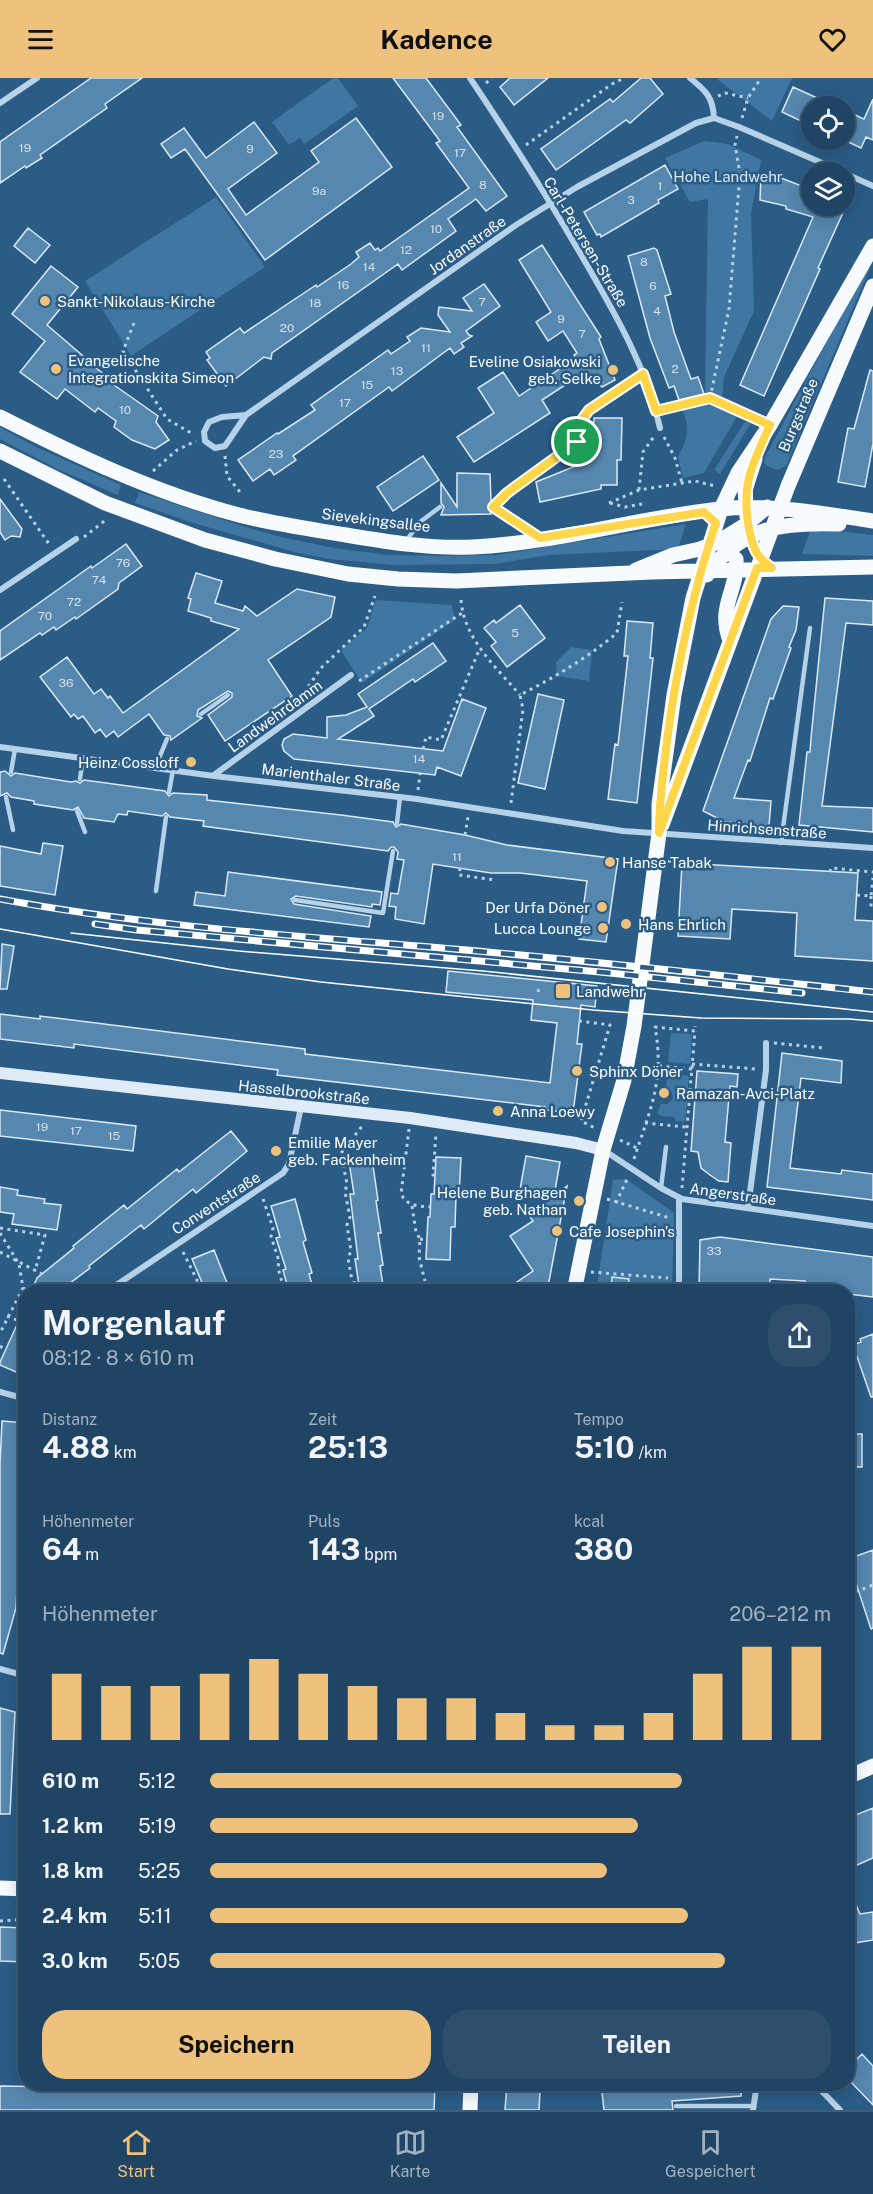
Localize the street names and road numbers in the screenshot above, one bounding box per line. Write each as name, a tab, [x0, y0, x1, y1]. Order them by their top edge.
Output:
street label: Carl-Petersen-Straße	[540, 174, 632, 310]
street label: Jordanstraße	[425, 212, 509, 278]
street label: Burgstraße	[775, 376, 821, 454]
street label: Sievekingsallee	[321, 505, 431, 535]
street label: Landwehrdamm	[225, 676, 325, 756]
street label: Marienthaler Straße	[261, 760, 401, 794]
street label: Hinrichsenstraße	[707, 816, 827, 842]
street label: Hasselbrookstraße	[237, 1077, 371, 1107]
street label: Conventstraße	[169, 1168, 263, 1238]
street label: Angerstraße	[689, 1180, 777, 1208]

